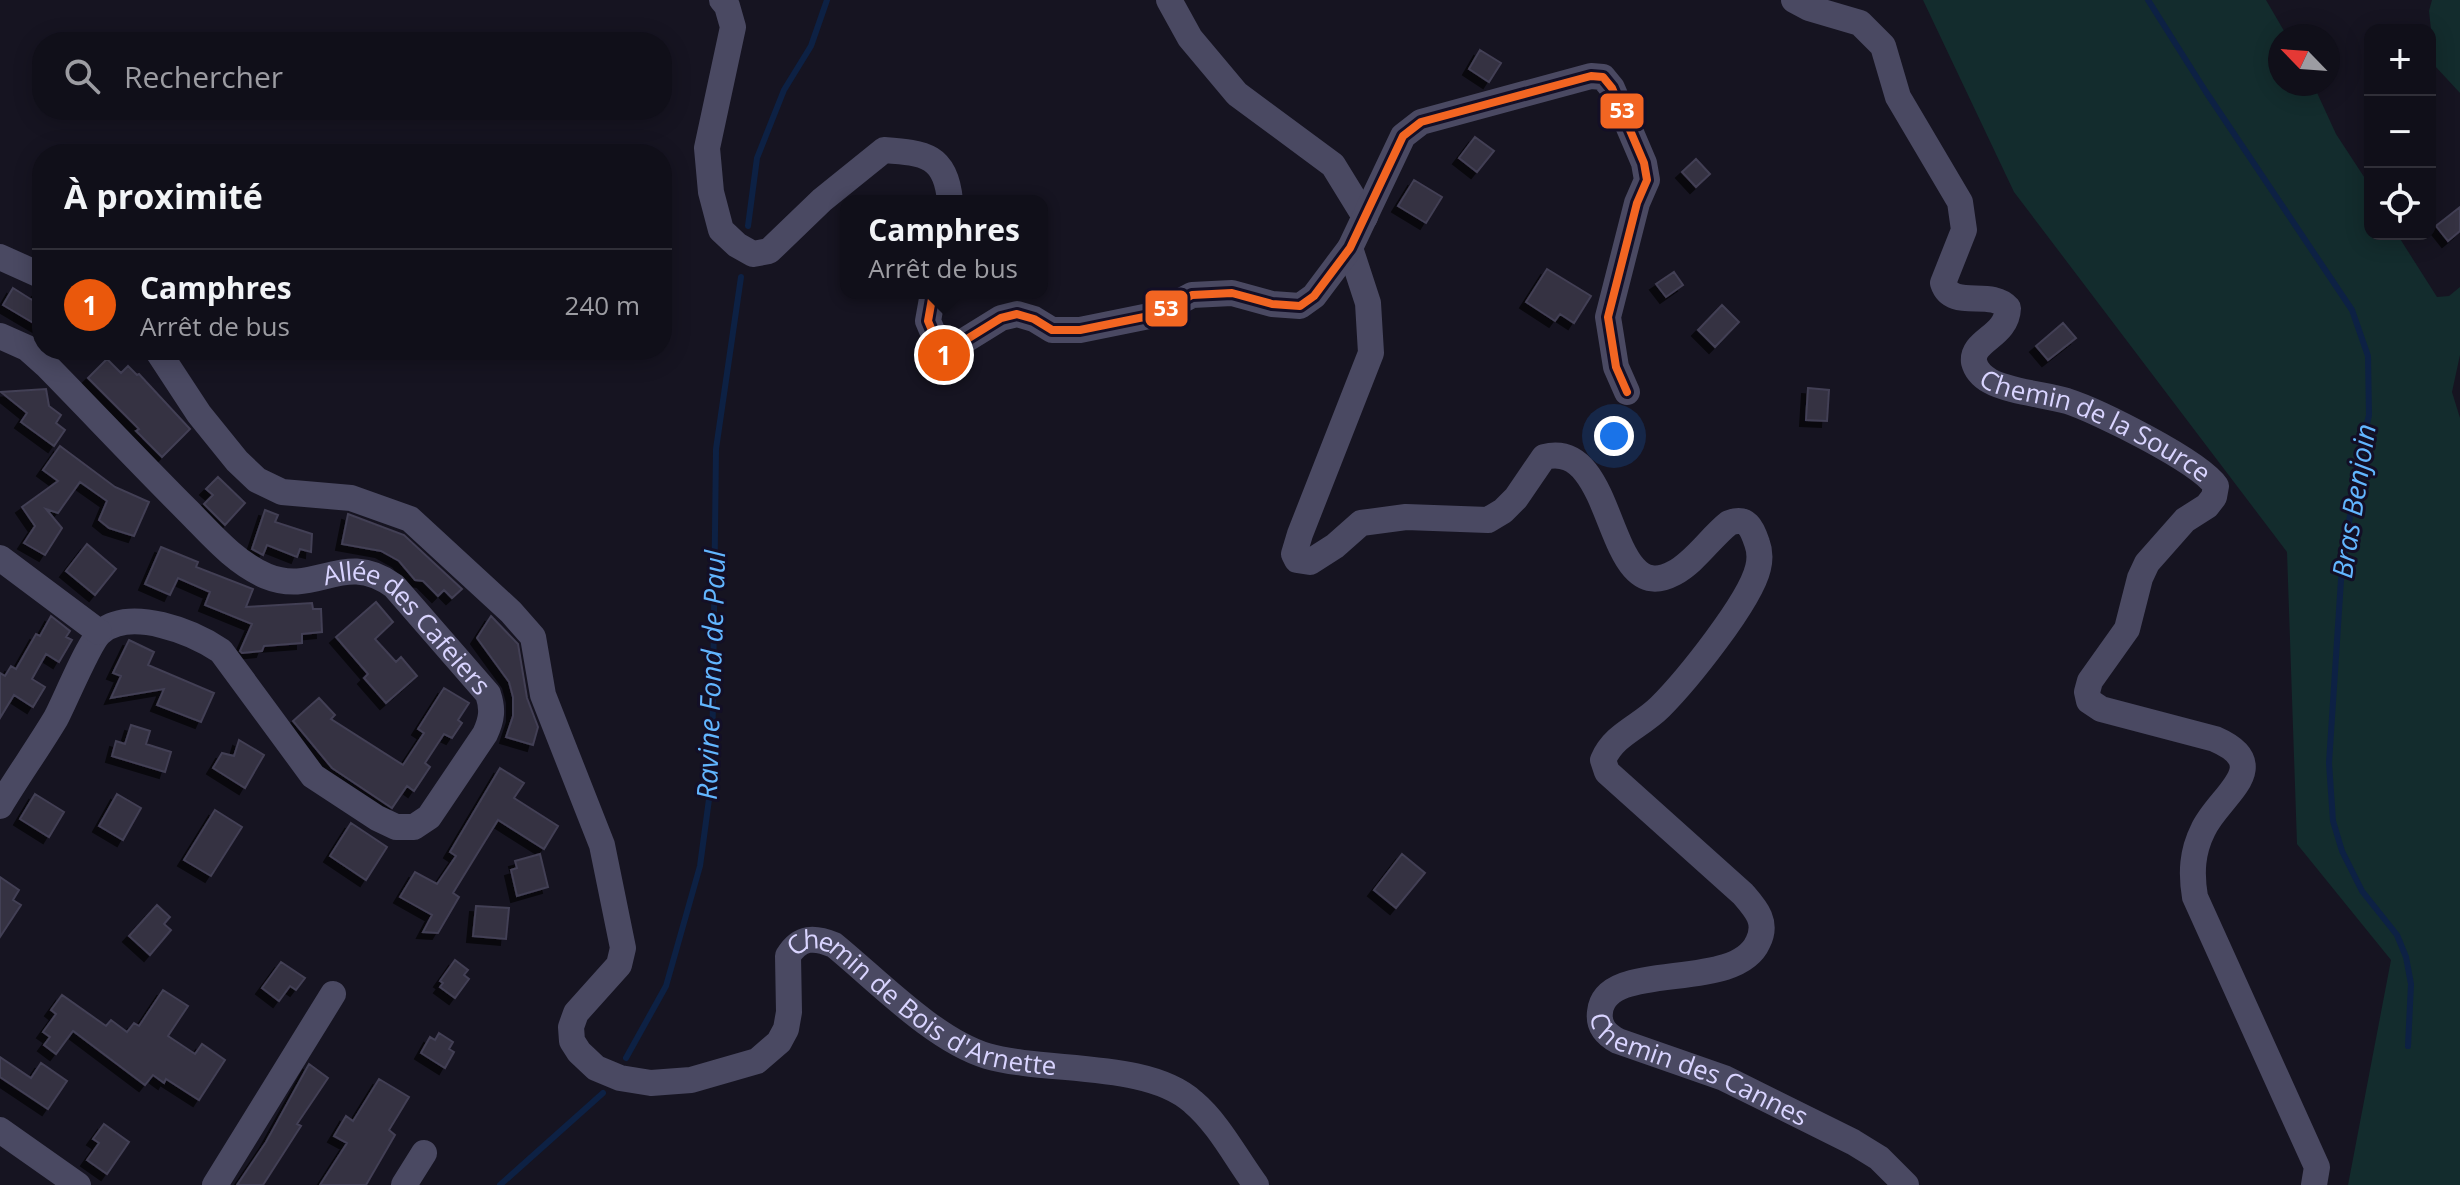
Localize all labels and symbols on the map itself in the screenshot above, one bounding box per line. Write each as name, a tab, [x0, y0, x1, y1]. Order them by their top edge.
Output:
north arrow	[2268, 24, 2340, 96]
line badge: 53	[1599, 92, 1645, 130]
text: 53	[1609, 94, 1635, 124]
line badge: 53	[1144, 289, 1189, 328]
text: 53	[1153, 292, 1179, 322]
pin: 1	[918, 325, 970, 385]
street label: Chemin de la Source	[1973, 360, 2219, 490]
your location	[1594, 416, 1634, 456]
water label: Bras Benjoin	[2322, 421, 2384, 581]
water label: Ravine Fond de Paul	[687, 548, 733, 801]
street label: Allée des Cafeiers	[319, 552, 500, 702]
street label: Chemin de Bois d'Arnette	[778, 920, 1058, 1083]
street label: Chemin des Cannes	[1582, 1009, 1815, 1134]

